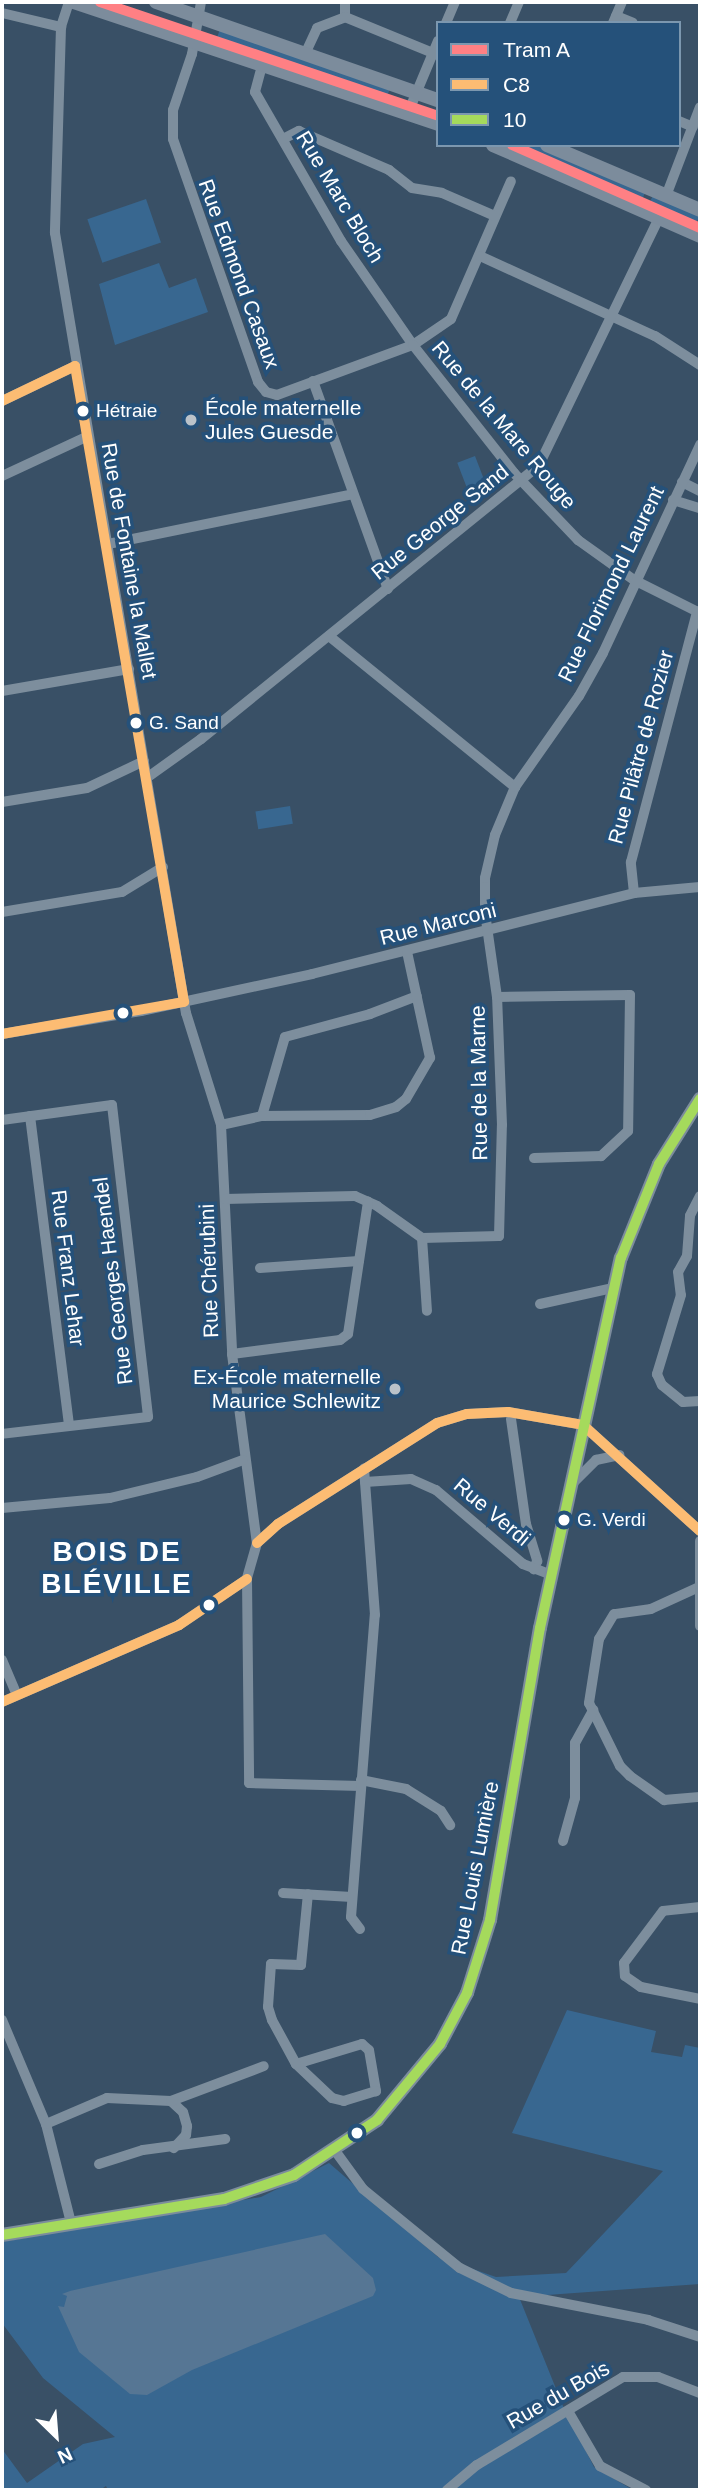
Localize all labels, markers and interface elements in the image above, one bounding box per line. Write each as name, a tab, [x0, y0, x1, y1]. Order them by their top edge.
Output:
legend	[436, 21, 681, 147]
text: Tram A	[503, 38, 570, 61]
text: C8	[503, 73, 530, 96]
text: 10	[503, 108, 526, 131]
street label: Rue Marc Bloch	[291, 126, 389, 268]
street label: Rue Edmond Casaux	[193, 176, 285, 372]
street label: Rue de la Mare Rouge	[426, 336, 582, 514]
place label: École maternelle Jules Guesde	[205, 395, 361, 445]
place label: Hétraie	[96, 400, 157, 422]
marker: Hétraie	[76, 404, 90, 418]
marker: École maternelle Jules Guesde	[183, 412, 199, 428]
street label: Rue de Fontaine la Mallet	[96, 441, 162, 681]
street label: Rue George Sand	[366, 459, 514, 585]
street label: Rue Florimond Laurent	[553, 482, 669, 686]
street label: Rue Pilâtre de Rozier	[603, 647, 679, 847]
place label: G. Sand	[149, 712, 219, 734]
marker: G. Sand	[129, 716, 143, 730]
street label: Rue Marconi	[377, 897, 499, 951]
street label: Rue de la Marne	[465, 1005, 493, 1161]
unlabelled marker	[116, 1006, 130, 1020]
street label: Rue Georges Haendel	[88, 1176, 138, 1386]
street label: Rue Franz Lehar	[46, 1188, 90, 1348]
street label: Rue Chérubini	[194, 1203, 224, 1339]
place label: Ex-École maternelle Maurice Schlewitz	[193, 1364, 381, 1414]
marker: Ex-École maternelle Maurice Schlewitz	[387, 1381, 403, 1397]
street label: Rue Verdi	[449, 1473, 535, 1551]
place label: G. Verdi	[577, 1509, 646, 1531]
marker: G. Verdi	[557, 1513, 571, 1527]
district label: BOIS DE BLÉVILLE	[42, 1535, 192, 1601]
unlabelled marker	[202, 1598, 216, 1612]
street label: Rue Louis Lumière	[446, 1779, 504, 1957]
unlabelled marker	[350, 2126, 364, 2140]
street label: Rue du Bois	[502, 2355, 614, 2435]
north arrow	[21, 2401, 91, 2471]
text: N	[54, 2443, 76, 2468]

